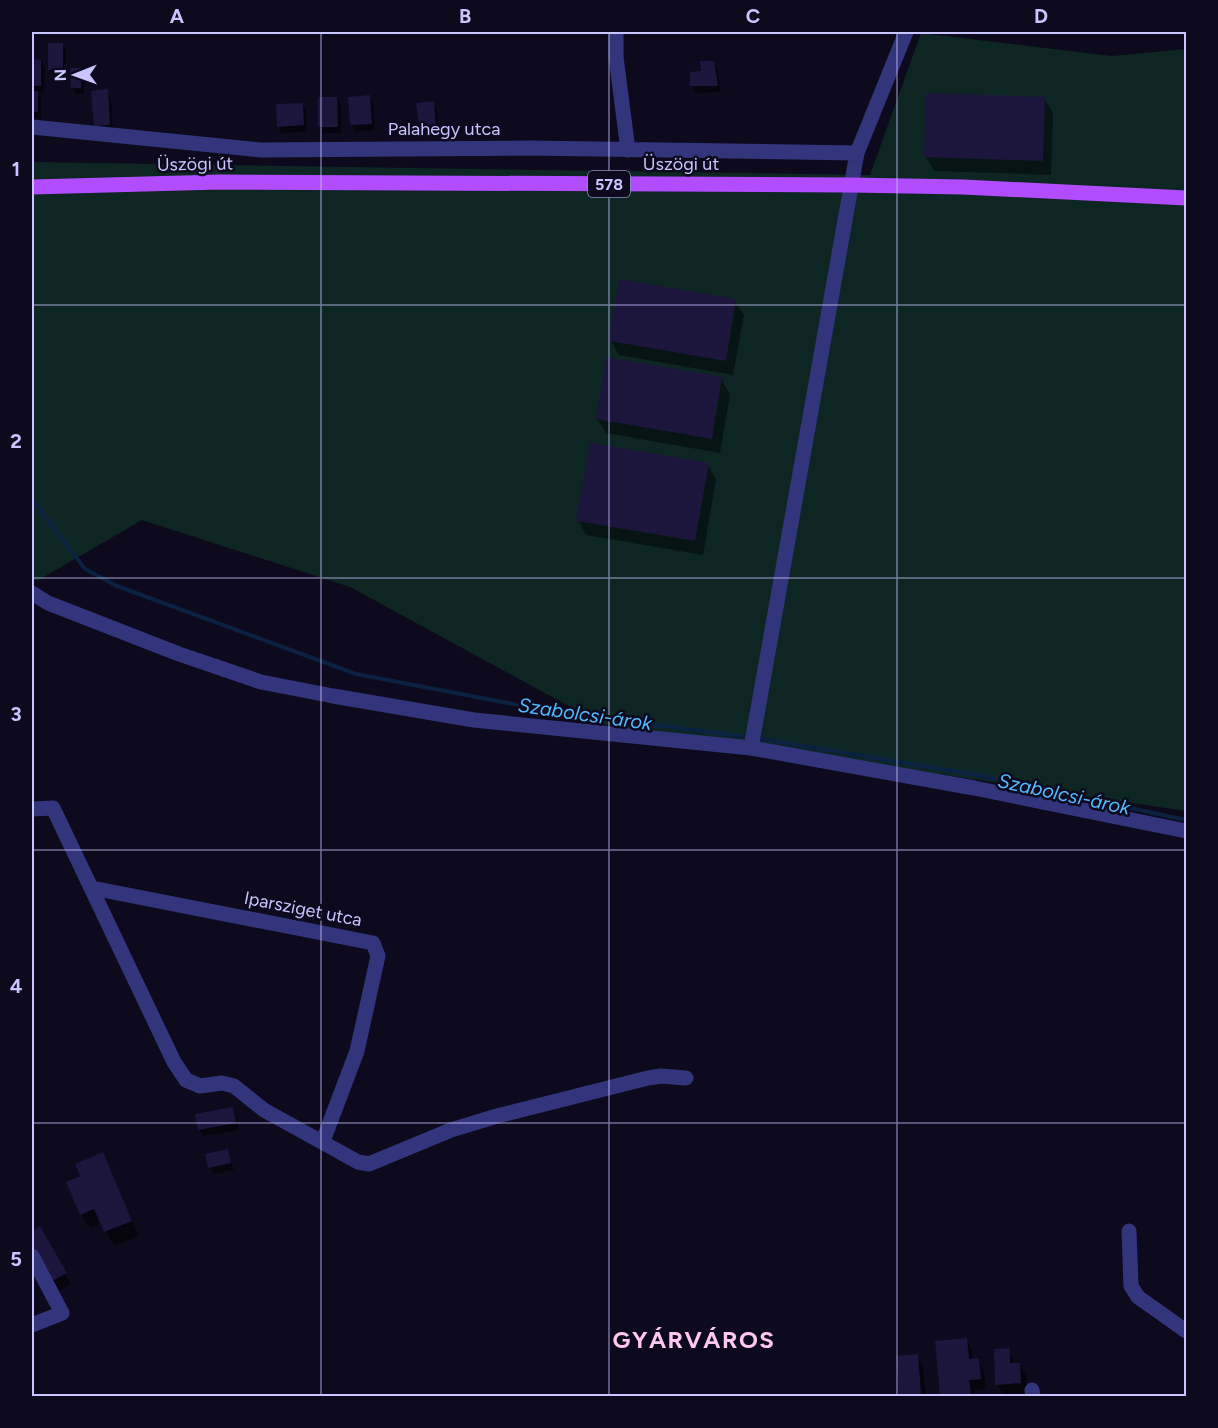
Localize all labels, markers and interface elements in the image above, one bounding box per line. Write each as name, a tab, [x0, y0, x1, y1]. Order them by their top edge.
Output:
text: A	[170, 4, 185, 28]
text: B	[459, 4, 471, 28]
text: C	[746, 4, 760, 28]
text: D	[1034, 4, 1048, 28]
north arrow	[45, 45, 105, 105]
text: N	[51, 69, 70, 82]
street label: Palahegy utca	[388, 118, 500, 140]
street label: Üszögi út	[157, 152, 234, 176]
street label: Üszögi út	[643, 153, 719, 175]
text: 1	[12, 157, 20, 181]
road number: 578	[588, 171, 630, 197]
text: 2	[10, 429, 22, 453]
water label: Szabolcsi-árok	[517, 693, 655, 735]
text: 3	[10, 702, 22, 726]
water label: Szabolcsi-árok	[996, 768, 1134, 820]
street label: Iparsziget utca	[242, 887, 364, 931]
text: 4	[10, 974, 23, 998]
text: 5	[10, 1247, 22, 1271]
district label: GYÁRVÁROS	[613, 1325, 775, 1354]

